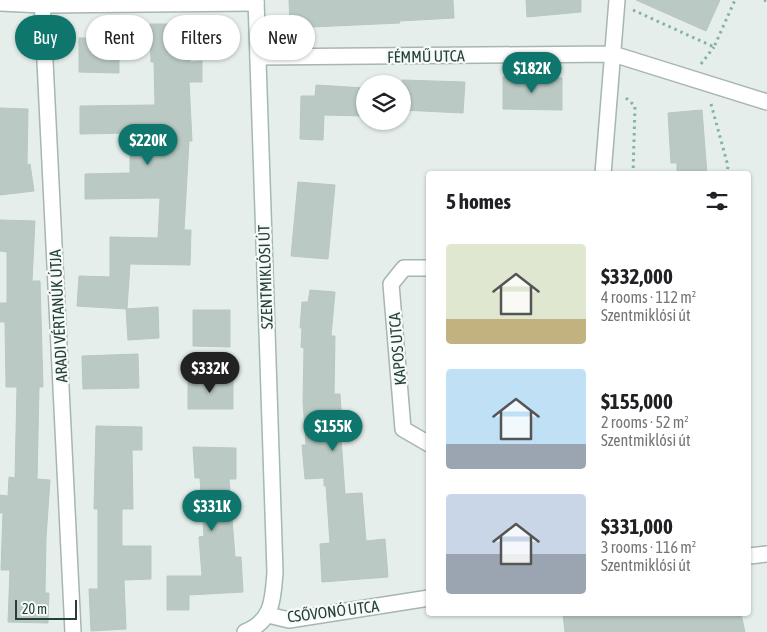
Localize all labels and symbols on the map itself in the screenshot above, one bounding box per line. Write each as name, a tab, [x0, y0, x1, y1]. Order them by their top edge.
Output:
street label: FÉMMŰ UTCA	[387, 46, 465, 66]
pin: $182K	[497, 52, 567, 94]
pin: $220K	[113, 124, 183, 166]
street label: SZENTMIKLÓSI ÚT	[254, 224, 276, 330]
street label: ARADI VÉRTANÚK ÚTJA	[46, 249, 70, 383]
street label: KAPOS UTCA	[385, 312, 409, 386]
pin: $332K	[175, 352, 245, 394]
pin: $155K	[298, 410, 368, 452]
pin: $331K	[177, 490, 247, 532]
street label: CSŐVONÓ UTCA	[286, 596, 380, 626]
scale bar	[15, 597, 78, 620]

